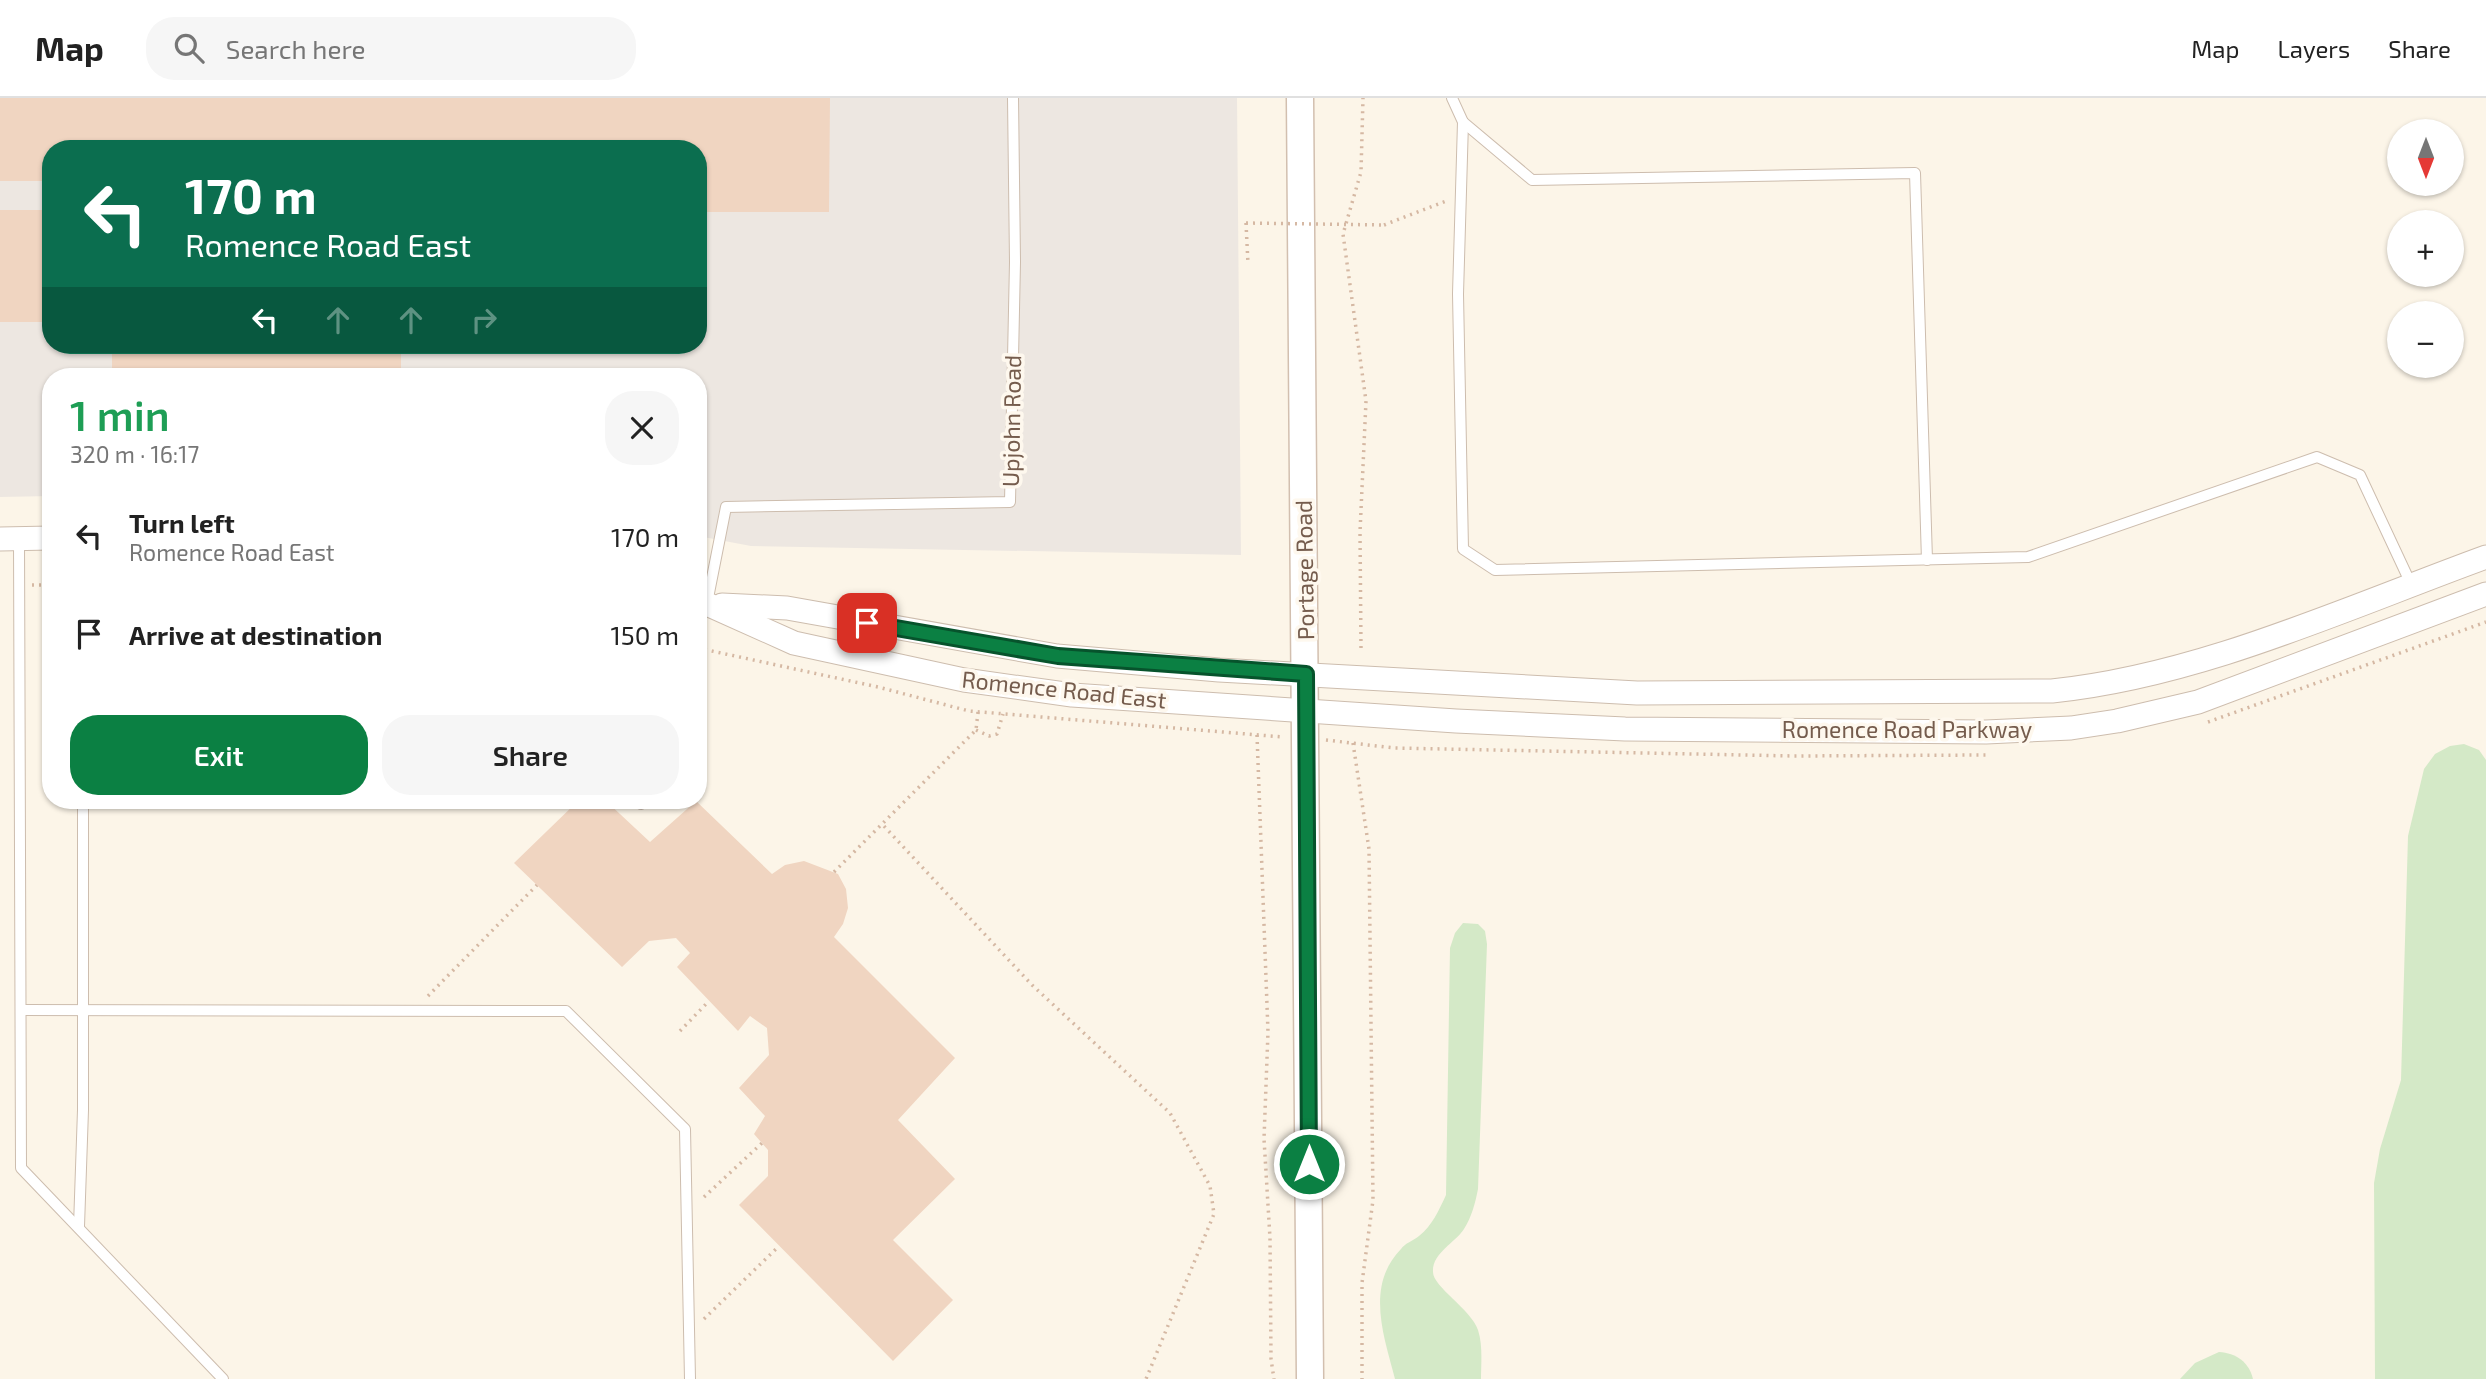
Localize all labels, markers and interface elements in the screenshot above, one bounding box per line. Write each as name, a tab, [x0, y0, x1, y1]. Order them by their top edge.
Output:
search box	[146, 17, 636, 80]
text: Map	[35, 28, 104, 68]
icon: search	[170, 29, 208, 67]
text: Search here	[226, 33, 365, 64]
text: Map	[2191, 34, 2239, 63]
text: Layers	[2277, 34, 2350, 63]
text: Share	[2388, 34, 2451, 63]
north arrow	[2387, 119, 2464, 196]
map controls	[2387, 119, 2464, 378]
text: 170 m	[185, 165, 317, 224]
icon: left	[70, 168, 161, 259]
button: +	[2387, 210, 2464, 287]
text: Romence Road East	[185, 225, 471, 263]
icon: left	[246, 301, 284, 339]
icon: ahead	[319, 301, 357, 339]
icon: ahead	[392, 301, 430, 339]
icon: right	[465, 301, 503, 339]
button: −	[2387, 301, 2464, 378]
street label: Upjohn Road	[996, 355, 1026, 487]
text: 1 min	[70, 389, 170, 439]
button: close	[605, 391, 679, 465]
text: 320 m · 16:17	[70, 440, 199, 468]
street label: Portage Road	[1289, 500, 1319, 640]
text: Turn left	[129, 507, 235, 538]
icon: left	[70, 517, 108, 555]
text: 170 m	[611, 521, 679, 552]
text: Romence Road East	[129, 538, 335, 566]
pin	[837, 593, 897, 653]
icon: arrive	[848, 604, 886, 642]
icon: arrive	[70, 615, 108, 653]
text: Arrive at destination	[129, 619, 382, 650]
text: 150 m	[610, 619, 679, 650]
street label: Romence Road East	[960, 664, 1168, 714]
button: Exit	[70, 715, 368, 795]
button: Share	[382, 715, 679, 795]
street label: Romence Road Parkway	[1782, 715, 2032, 743]
position arrow	[1272, 1127, 1346, 1201]

